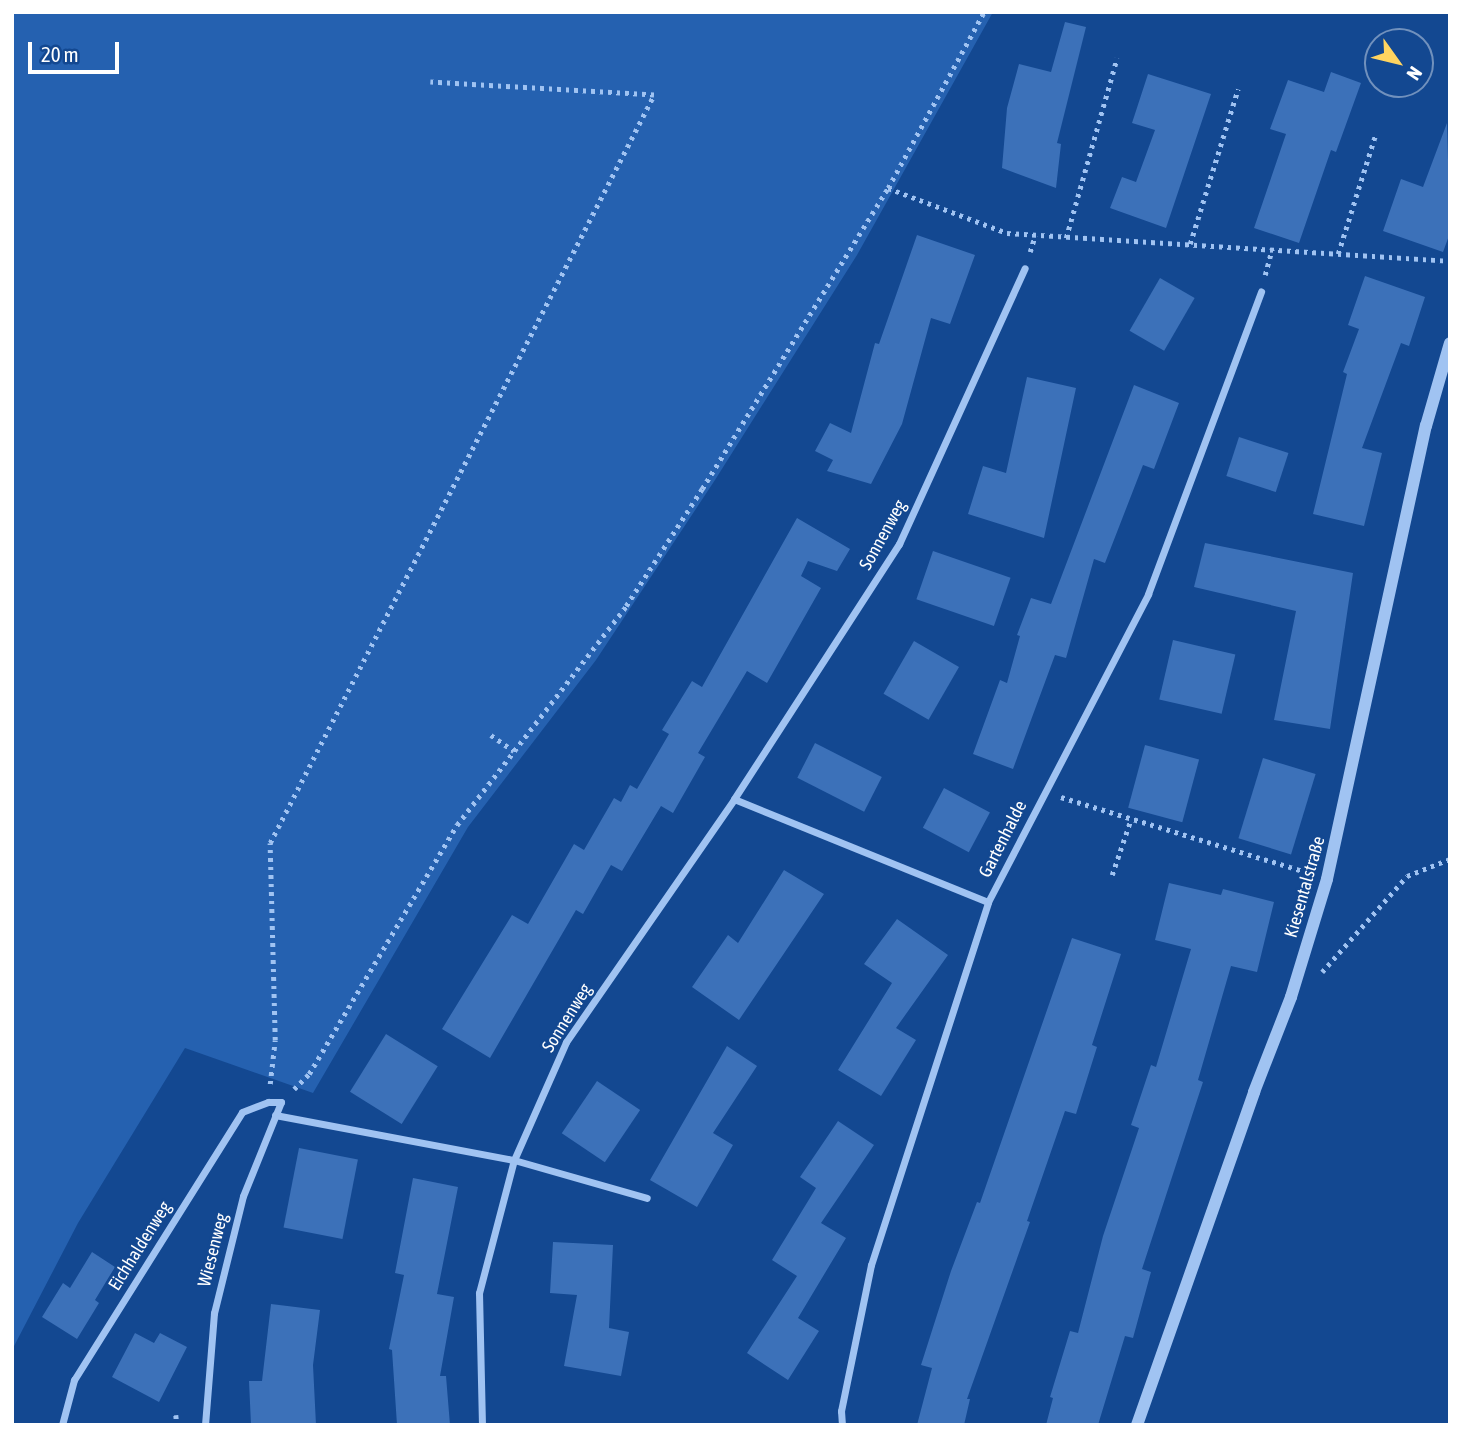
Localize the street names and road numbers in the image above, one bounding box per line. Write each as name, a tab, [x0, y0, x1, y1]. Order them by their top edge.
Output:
street label: Sonnenweg	[855, 496, 911, 574]
street label: Gartenhalde	[974, 797, 1032, 881]
street label: Kiesentalstraße	[1280, 834, 1330, 940]
street label: Sonnenweg	[537, 980, 597, 1056]
street label: Eichhaldenweg	[104, 1198, 176, 1294]
street label: Wiesenweg	[193, 1211, 233, 1289]

